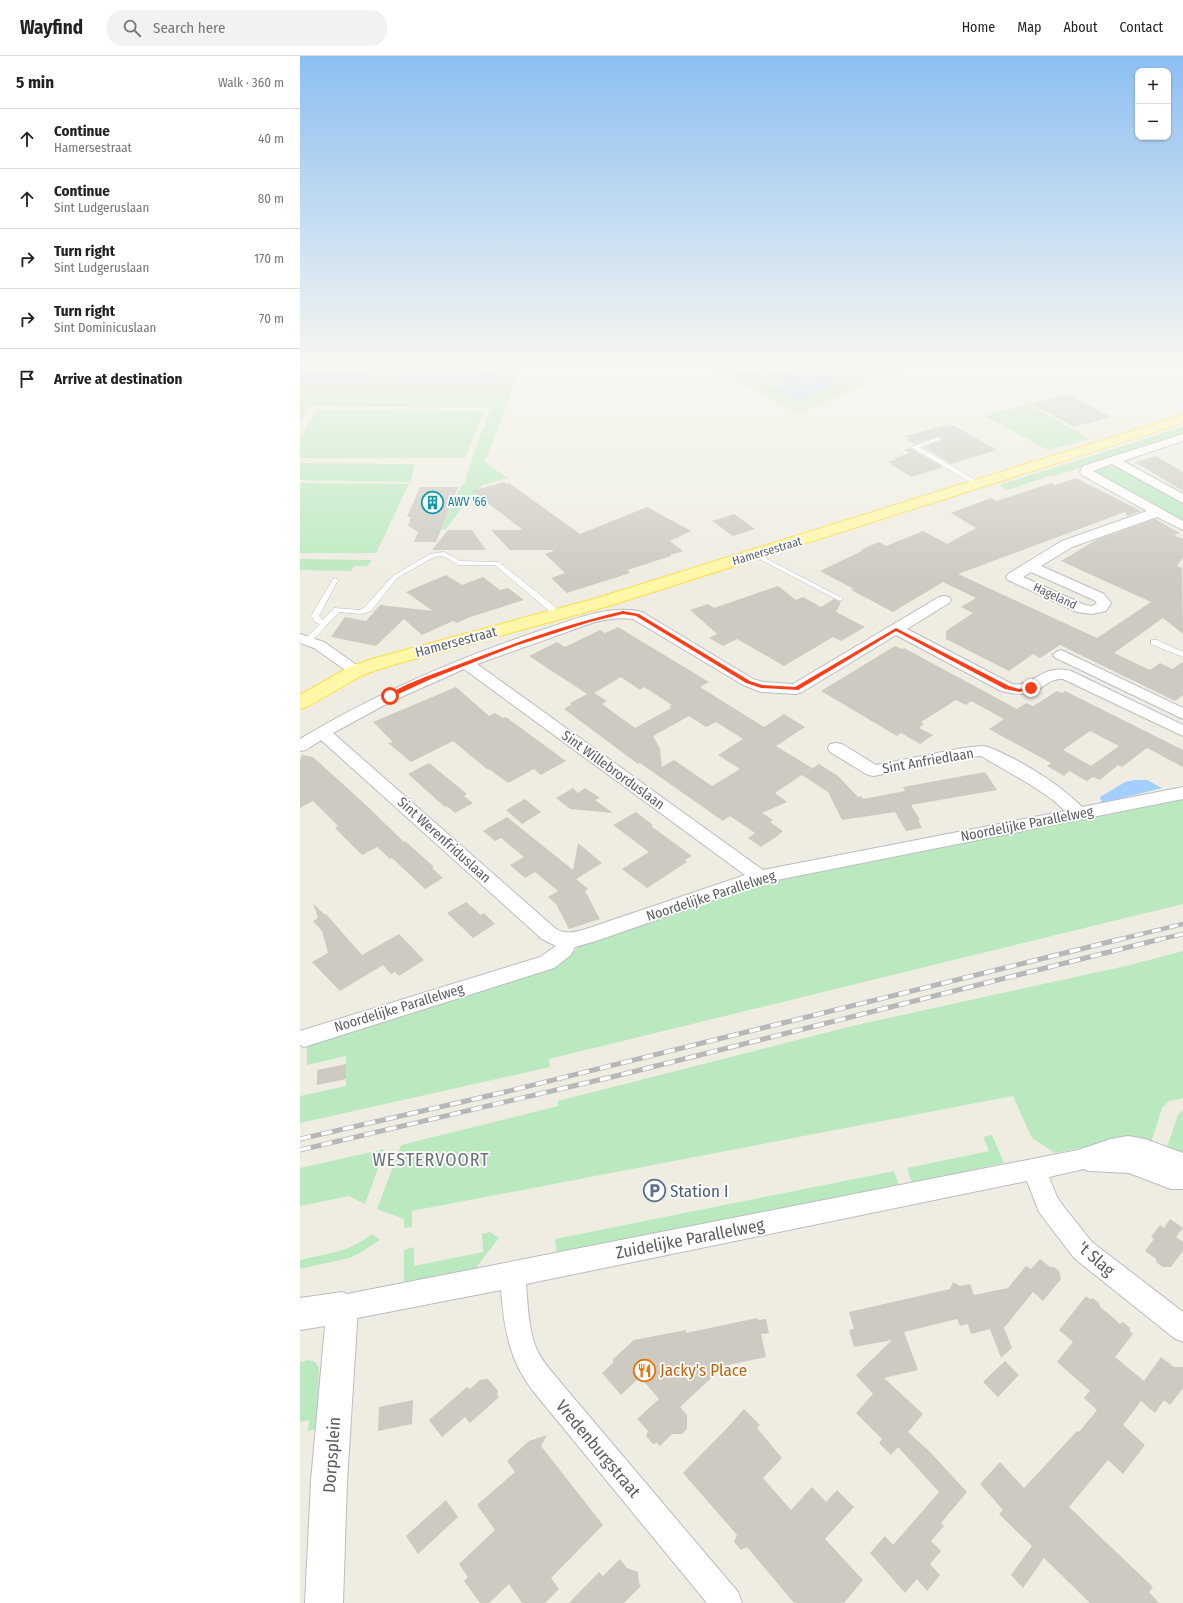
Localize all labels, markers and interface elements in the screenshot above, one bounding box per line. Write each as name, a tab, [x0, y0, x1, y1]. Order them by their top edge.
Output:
search box	[107, 10, 387, 46]
text: Wayfind	[20, 16, 83, 39]
icon: search	[121, 17, 143, 39]
text: Search here	[153, 19, 225, 37]
text: Home	[962, 19, 995, 36]
text: Map	[1017, 19, 1041, 36]
text: About	[1063, 19, 1098, 36]
text: Contact	[1120, 19, 1163, 36]
map controls	[1135, 68, 1171, 140]
button: +	[1135, 68, 1171, 104]
text: 5 min	[16, 72, 54, 93]
text: Walk · 360 m	[218, 75, 284, 90]
button: −	[1135, 104, 1171, 140]
text: Continue	[54, 122, 110, 140]
icon: ahead	[16, 128, 38, 150]
text: 40 m	[258, 131, 284, 146]
text: Hamersestraat	[54, 140, 132, 155]
text: Continue	[54, 182, 110, 200]
icon: ahead	[16, 188, 38, 210]
text: 80 m	[258, 191, 284, 206]
text: Sint Ludgeruslaan	[54, 200, 149, 215]
text: Turn right	[54, 242, 115, 260]
icon: right	[16, 248, 38, 270]
text: 170 m	[254, 251, 284, 266]
text: Sint Ludgeruslaan	[54, 260, 149, 275]
text: Turn right	[54, 302, 115, 320]
icon: right	[16, 308, 38, 330]
text: 70 m	[259, 311, 284, 326]
text: Sint Dominicuslaan	[54, 320, 156, 335]
icon: arrive	[16, 368, 38, 390]
text: Arrive at destination	[54, 370, 182, 388]
building icon: AWV '66	[420, 489, 446, 515]
place label: AWV '66	[448, 495, 486, 509]
street label: Hamersestraat	[731, 534, 803, 568]
street label: Hageland	[1031, 580, 1079, 612]
street label: Hamersestraat	[413, 623, 499, 661]
route end	[1022, 679, 1040, 697]
route start	[381, 687, 399, 705]
street label: Sint Willebrorduslaan	[558, 727, 668, 813]
street label: Sint Anfriedlaan	[881, 745, 975, 777]
street label: Sint Werenfriduslaan	[394, 794, 494, 886]
street label: Noordelijke Parallelweg	[959, 803, 1095, 845]
street label: Noordelijke Parallelweg	[644, 867, 778, 925]
street label: Noordelijke Parallelweg	[332, 980, 466, 1036]
district label: WESTERVOORT	[372, 1149, 490, 1171]
parking icon: Station I	[642, 1178, 668, 1204]
place label: Station I	[670, 1181, 728, 1202]
street label: Zuidelijke Parallelweg	[614, 1214, 766, 1264]
street label: 't Slag	[1073, 1237, 1119, 1281]
restaurant icon: Jacky's Place	[631, 1357, 657, 1383]
place label: Jacky's Place	[660, 1360, 747, 1381]
street label: Vredenburgstraat	[551, 1396, 645, 1502]
street label: Dorpsplein	[319, 1416, 345, 1494]

